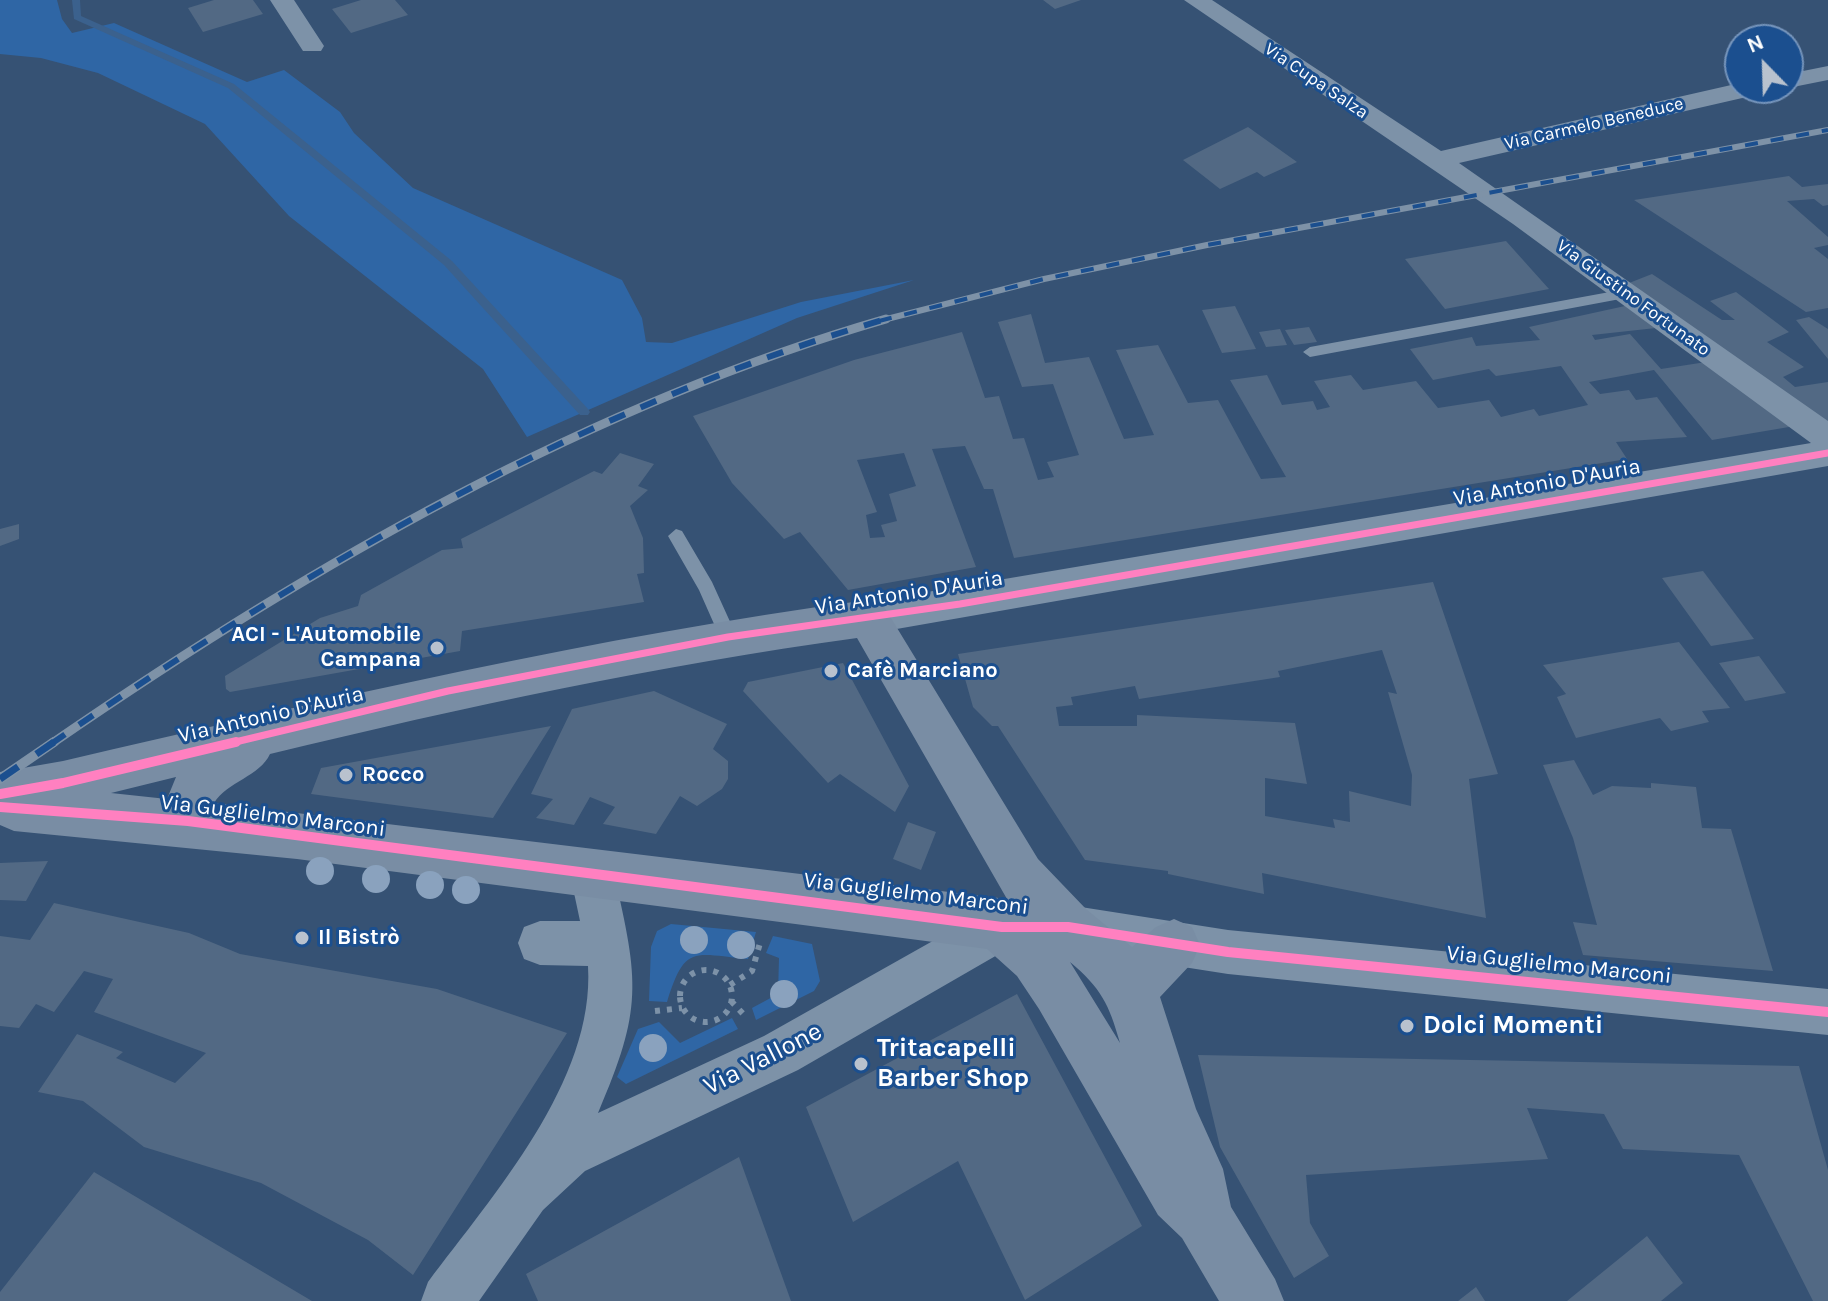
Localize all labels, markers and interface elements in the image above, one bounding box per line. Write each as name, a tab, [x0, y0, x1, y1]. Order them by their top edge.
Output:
north arrow	[1724, 24, 1804, 104]
text: N	[1743, 29, 1768, 59]
street label: Via Cupa Salza	[1260, 38, 1372, 124]
street label: Via Carmelo Beneduce	[1502, 93, 1686, 155]
street label: Via Giustino Fortunato	[1552, 235, 1714, 361]
street label: Via Antonio D'Auria	[1451, 454, 1643, 512]
street label: Via Antonio D'Auria	[813, 565, 1005, 621]
place label: ACI - L'Automobile Campana	[231, 622, 421, 674]
marker: ACI - L'Automobile Campana	[428, 639, 446, 657]
place label: Cafè Marciano	[847, 658, 998, 684]
marker: Cafè Marciano	[822, 662, 840, 680]
street label: Via Antonio D'Auria	[176, 681, 366, 749]
place label: Rocco	[362, 762, 424, 788]
marker: Rocco	[337, 766, 355, 784]
street label: Via Guglielmo Marconi	[159, 789, 387, 843]
street label: Via Guglielmo Marconi	[802, 867, 1030, 921]
place label: Il Bistrò	[318, 925, 400, 951]
marker: Il Bistrò	[293, 929, 311, 947]
street label: Via Guglielmo Marconi	[1445, 940, 1673, 990]
place label: Dolci Momenti	[1423, 1010, 1603, 1042]
street label: Via Vallone	[699, 1016, 827, 1102]
marker: Dolci Momenti	[1398, 1017, 1416, 1035]
place label: Tritacapelli Barber Shop	[877, 1033, 1029, 1094]
marker: Tritacapelli Barber Shop	[852, 1055, 870, 1073]

